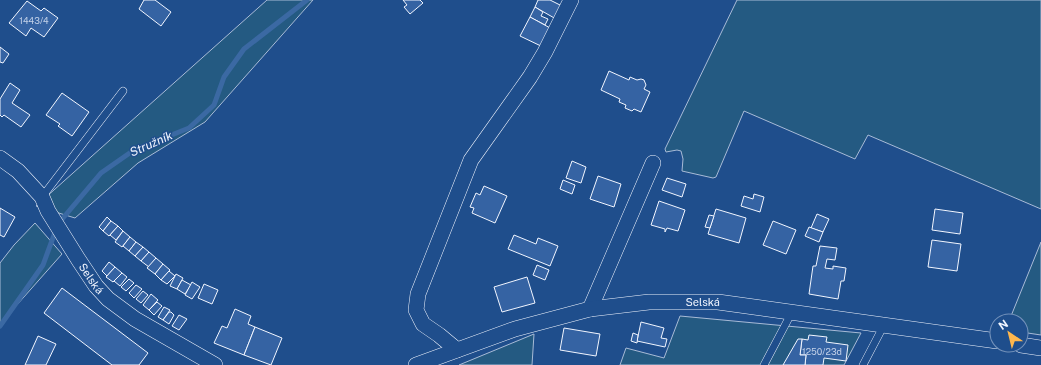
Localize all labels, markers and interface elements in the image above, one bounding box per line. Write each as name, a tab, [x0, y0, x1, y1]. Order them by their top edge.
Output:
house number: 1443/4	[19, 15, 49, 26]
water label: Stružník	[127, 128, 175, 160]
street label: Selská	[77, 261, 106, 296]
street label: Selská	[685, 296, 720, 308]
north arrow	[989, 313, 1029, 353]
text: N	[996, 317, 1010, 332]
house number: 1250/23d	[802, 346, 842, 357]

